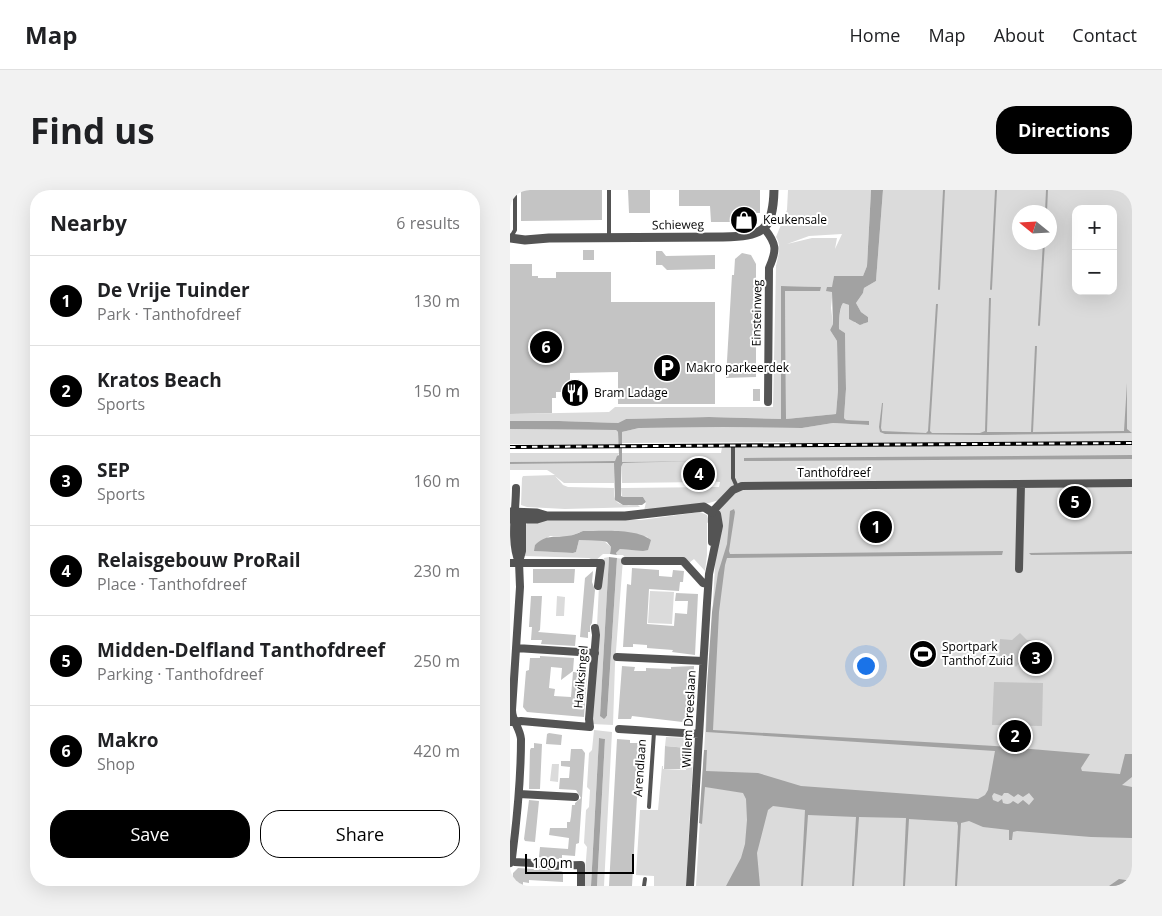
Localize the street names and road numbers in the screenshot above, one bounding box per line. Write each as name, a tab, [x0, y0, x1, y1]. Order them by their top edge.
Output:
street label: Schieweg	[652, 216, 705, 233]
street label: Einsteinweg	[747, 279, 766, 347]
street label: Tanthofdreef	[797, 464, 872, 481]
street label: Haviksingel	[569, 645, 592, 709]
street label: Willem Dreeslaan	[677, 670, 700, 768]
street label: Arendlaan	[629, 739, 650, 797]

